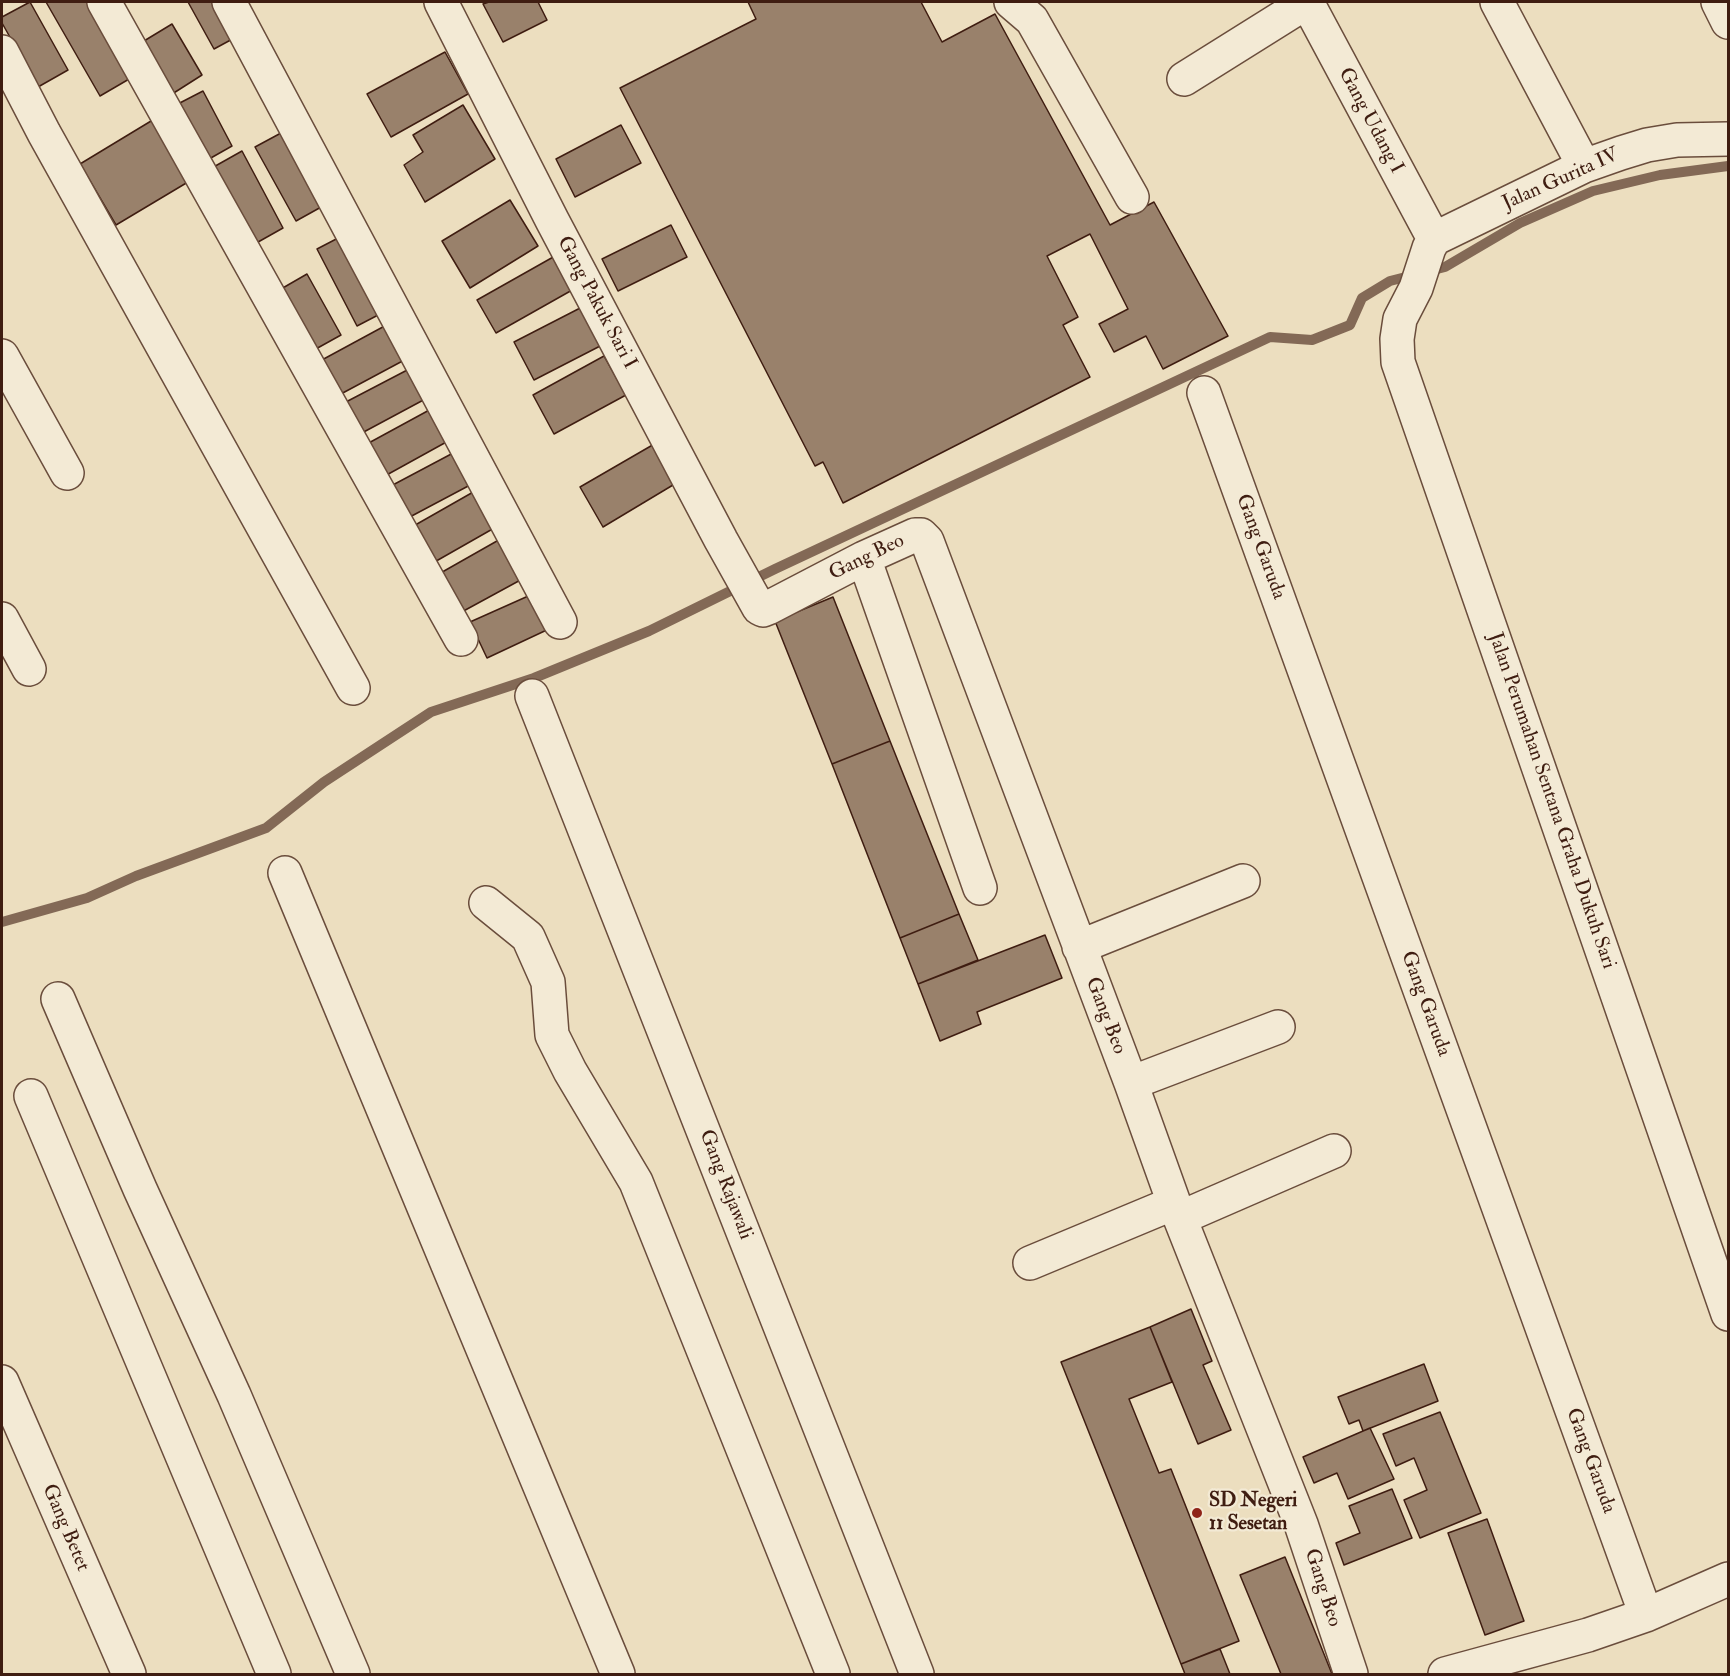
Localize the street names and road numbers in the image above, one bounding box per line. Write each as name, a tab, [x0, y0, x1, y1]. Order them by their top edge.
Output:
street label: Gang Udang I	[1332, 64, 1408, 178]
street label: Jalan Gurita IV	[1499, 144, 1623, 216]
street label: Gang Pakuk Sari I	[551, 233, 641, 373]
street label: Gang Garuda	[1230, 491, 1290, 603]
street label: Gang Beo	[826, 530, 908, 586]
street label: Jalan Perumahan Sentana Graha Dukuh Sari	[1482, 630, 1620, 972]
street label: Gang Garuda	[1395, 948, 1455, 1060]
street label: Gang Beo	[1079, 974, 1131, 1058]
street label: Gang Rajawali	[693, 1127, 757, 1243]
street label: Gang Garuda	[1560, 1405, 1620, 1517]
street label: Gang Betet	[36, 1481, 94, 1575]
street label: Gang Beo	[1298, 1546, 1346, 1630]

